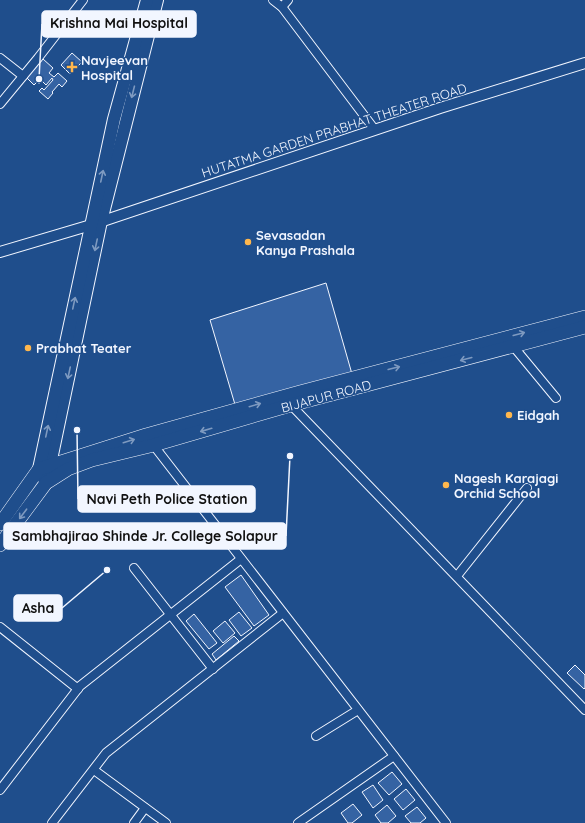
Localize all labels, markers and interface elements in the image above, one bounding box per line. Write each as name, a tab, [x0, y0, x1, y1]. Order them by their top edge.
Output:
callout: Krishna Mai Hospital	[42, 11, 196, 37]
text: Krishna Mai Hospital	[50, 14, 188, 32]
place label: Navjeevan Hospital	[81, 52, 148, 83]
marker: Navjeevan Hospital	[66, 61, 78, 73]
street label: HUTATMA GARDEN PRABHAT THEATER ROAD	[199, 79, 469, 181]
one-way arrow	[129, 85, 136, 98]
one-way arrow	[98, 170, 106, 183]
place label: Sevasadan Kanya Prashala	[256, 227, 355, 258]
marker: Sevasadan Kanya Prashala	[243, 237, 253, 247]
one-way arrow	[92, 239, 100, 252]
one-way arrow	[71, 297, 79, 310]
one-way arrow	[513, 330, 526, 338]
place label: Prabhat Teater	[36, 340, 132, 356]
marker: Prabhat Teater	[23, 343, 33, 353]
one-way arrow	[460, 356, 473, 363]
one-way arrow	[387, 364, 400, 371]
one-way arrow	[65, 366, 73, 379]
street label: BIJAPUR ROAD	[279, 376, 373, 416]
one-way arrow	[248, 401, 261, 408]
place label: Eidgah	[517, 407, 560, 423]
marker: Eidgah	[504, 410, 514, 420]
one-way arrow	[43, 424, 51, 437]
one-way arrow	[199, 427, 212, 434]
one-way arrow	[123, 437, 136, 444]
place label: Nagesh Karajagi Orchid School	[454, 470, 558, 501]
marker: Nagesh Karajagi Orchid School	[441, 480, 451, 490]
callout: Navi Peth Police Station	[78, 486, 255, 512]
text: Navi Peth Police Station	[87, 490, 248, 508]
one-way arrow	[19, 508, 27, 519]
callout: Sambhajirao Shinde Jr. College Solapur	[4, 523, 286, 549]
text: Sambhajirao Shinde Jr. College Solapur	[12, 527, 278, 545]
callout: Asha	[14, 595, 62, 621]
text: Asha	[22, 599, 54, 617]

